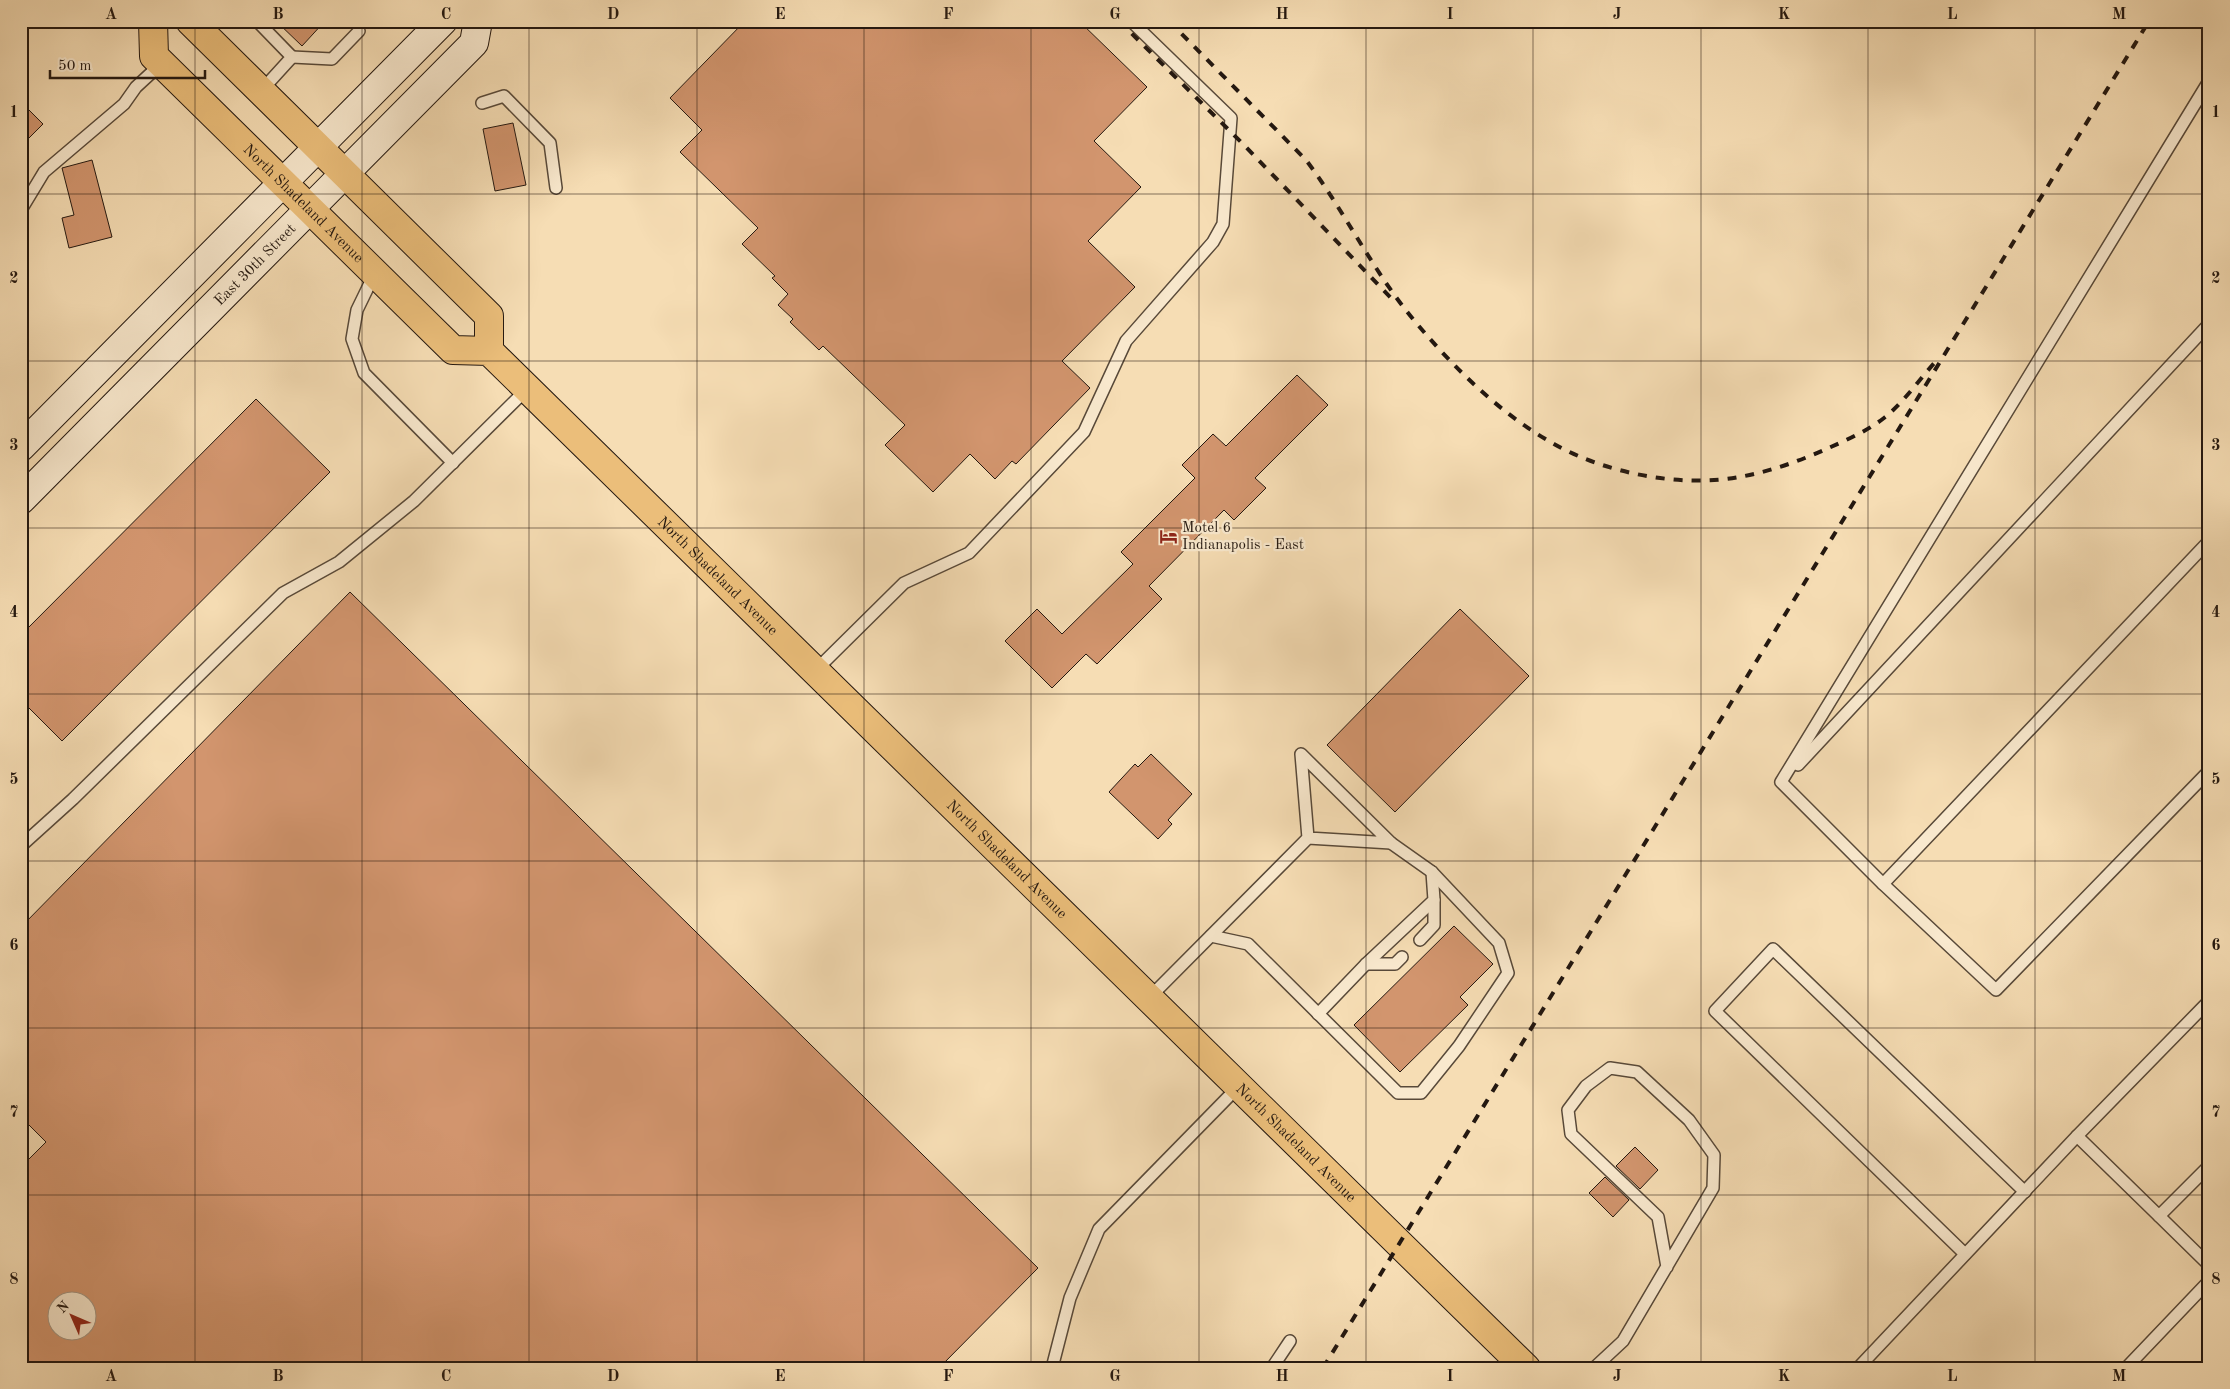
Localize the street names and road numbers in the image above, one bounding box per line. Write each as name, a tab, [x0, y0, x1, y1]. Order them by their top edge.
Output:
street label: North Shadeland Avenue	[240, 142, 366, 266]
street label: East 30th Street	[212, 221, 299, 309]
street label: North Shadeland Avenue	[654, 515, 780, 639]
street label: North Shadeland Avenue	[943, 798, 1069, 922]
street label: North Shadeland Avenue	[1232, 1082, 1358, 1206]

